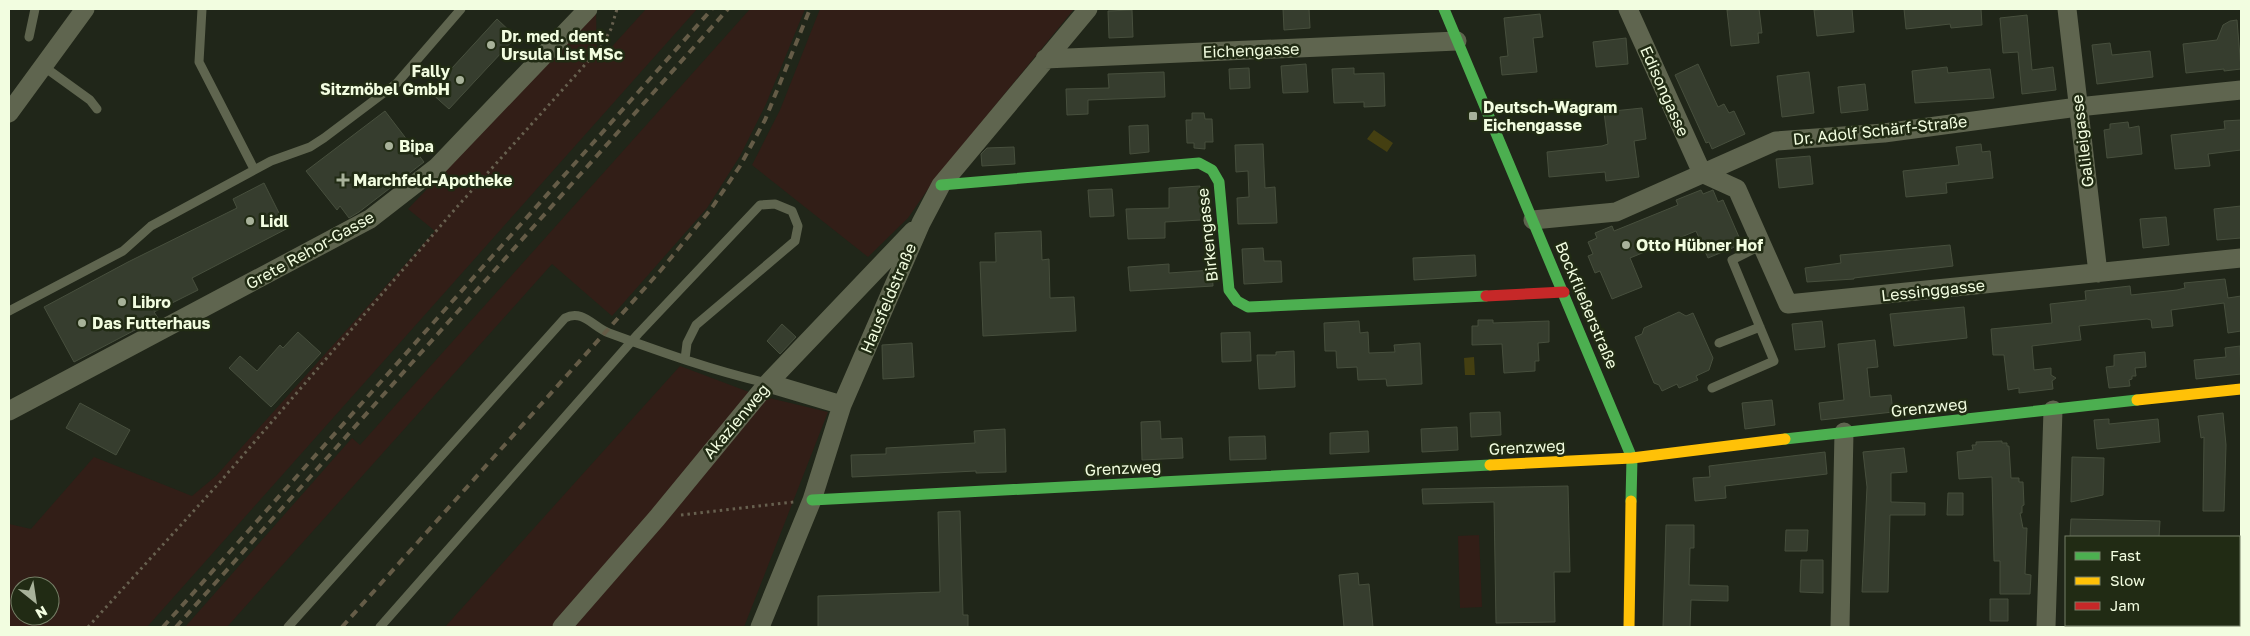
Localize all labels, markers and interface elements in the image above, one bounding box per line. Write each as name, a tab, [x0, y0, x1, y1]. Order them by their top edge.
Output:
place label: Dr. med. dent. Ursula List MSc	[501, 26, 623, 64]
street label: Eichengasse	[1202, 38, 1300, 62]
marker: Dr. med. dent. Ursula List MSc	[485, 39, 497, 51]
street label: Edisongasse	[1636, 43, 1694, 139]
place label: Fally Sitzmöbel GmbH	[320, 61, 450, 99]
marker: Fally Sitzmöbel GmbH	[454, 74, 466, 86]
street label: Galileigasse	[2066, 93, 2098, 189]
place label: Deutsch-Wagram Eichengasse	[1483, 97, 1617, 135]
marker: Deutsch-Wagram Eichengasse	[1467, 110, 1479, 122]
street label: Dr. Adolf Schärf-Straße	[1792, 111, 1968, 149]
place label: Bipa	[399, 136, 434, 156]
marker: Bipa	[383, 140, 395, 152]
place label: Marchfeld-Apotheke	[353, 170, 512, 190]
marker: Marchfeld-Apotheke	[337, 174, 349, 186]
street label: Birkengasse	[1192, 187, 1222, 283]
street label: Grete Rehor-Gasse	[242, 206, 378, 294]
place label: Lidl	[260, 211, 289, 231]
marker: Lidl	[244, 215, 256, 227]
place label: Otto Hübner Hof	[1636, 235, 1763, 255]
street label: Bockfließerstraße	[1551, 239, 1623, 371]
marker: Otto Hübner Hof	[1620, 239, 1632, 251]
street label: Hausfeldstraße	[856, 240, 920, 356]
street label: Lessinggasse	[1880, 275, 1986, 305]
place label: Libro	[132, 292, 171, 312]
marker: Libro	[116, 296, 128, 308]
place label: Das Futterhaus	[92, 313, 211, 333]
marker: Das Futterhaus	[76, 317, 88, 329]
street label: Akazienweg	[699, 379, 773, 463]
street label: Grenzweg	[1890, 393, 1968, 421]
street label: Grenzweg	[1488, 435, 1566, 459]
street label: Grenzweg	[1084, 456, 1162, 480]
legend	[2065, 536, 2240, 626]
text: Fast	[2110, 546, 2141, 564]
text: Slow	[2110, 571, 2145, 589]
north arrow	[10, 576, 60, 626]
text: Jam	[2110, 596, 2140, 614]
text: N	[33, 603, 51, 623]

